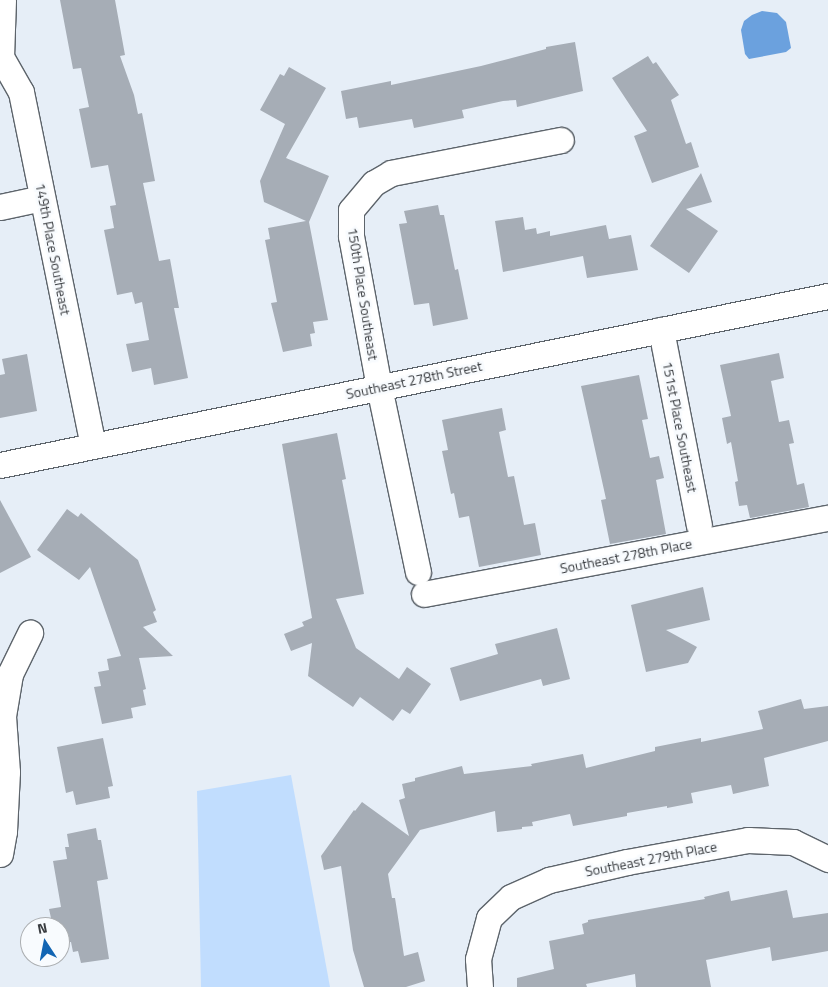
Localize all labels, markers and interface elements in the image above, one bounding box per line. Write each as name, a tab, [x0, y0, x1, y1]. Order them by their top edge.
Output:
street label: 149th Place Southeast	[32, 182, 74, 316]
street label: 150th Place Southeast	[344, 226, 382, 362]
street label: Southeast 278th Street	[344, 357, 484, 403]
street label: 151st Place Southeast	[659, 360, 701, 494]
street label: Southeast 278th Place	[559, 535, 693, 577]
street label: Southeast 279th Place	[584, 838, 718, 880]
north arrow	[20, 917, 70, 967]
text: N	[35, 917, 49, 939]

